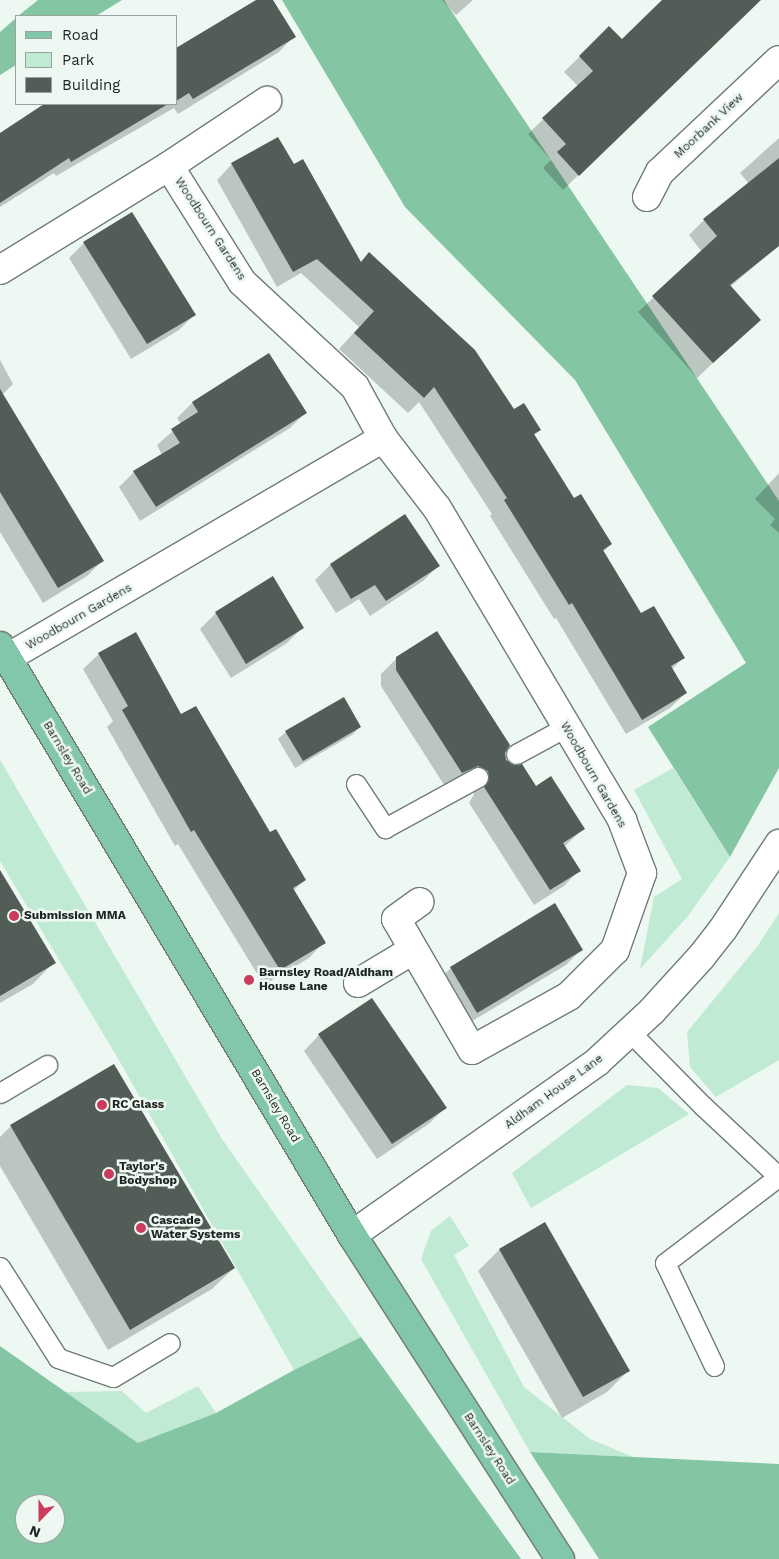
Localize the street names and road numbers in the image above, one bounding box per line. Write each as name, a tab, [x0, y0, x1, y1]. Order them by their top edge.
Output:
street label: Moorbank View	[671, 90, 747, 162]
street label: Woodbourn Gardens	[171, 175, 249, 283]
street label: Woodbourn Gardens	[23, 581, 135, 653]
street label: Barnsley Road	[39, 719, 95, 797]
street label: Woodbourn Gardens	[557, 719, 629, 831]
street label: Aldham House Lane	[502, 1052, 606, 1132]
street label: Barnsley Road	[247, 1067, 303, 1145]
street label: Barnsley Road	[460, 1410, 518, 1488]

